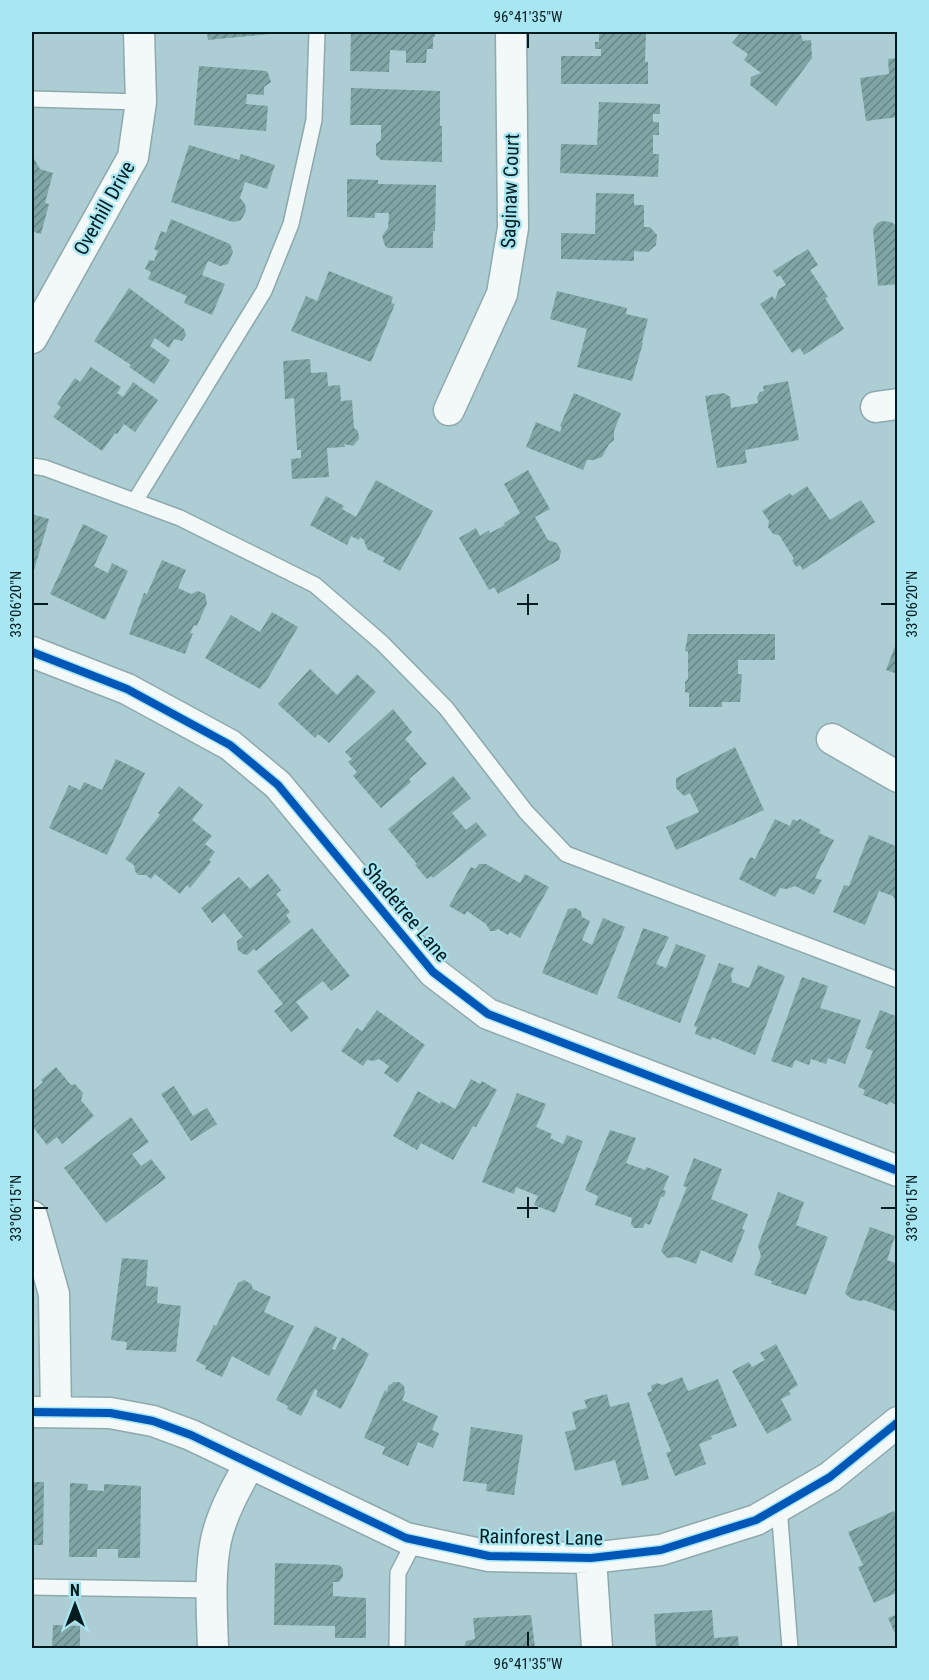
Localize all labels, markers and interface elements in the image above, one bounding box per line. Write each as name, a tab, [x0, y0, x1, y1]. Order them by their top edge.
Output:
text: 96°41'35"W	[494, 8, 563, 26]
street label: Saginaw Court	[496, 133, 524, 249]
street label: Overhill Drive	[68, 157, 140, 259]
text: 33°06'20"N	[7, 571, 25, 637]
text: 33°06'20"N	[903, 571, 921, 637]
street label: Shadetree Lane	[358, 857, 454, 967]
text: 33°06'15"N	[7, 1175, 25, 1241]
text: 33°06'15"N	[903, 1175, 921, 1241]
street label: Rainforest Lane	[479, 1524, 603, 1550]
north arrow	[45, 1575, 105, 1635]
text: N	[70, 1581, 80, 1600]
text: 96°41'35"W	[494, 1655, 563, 1673]

